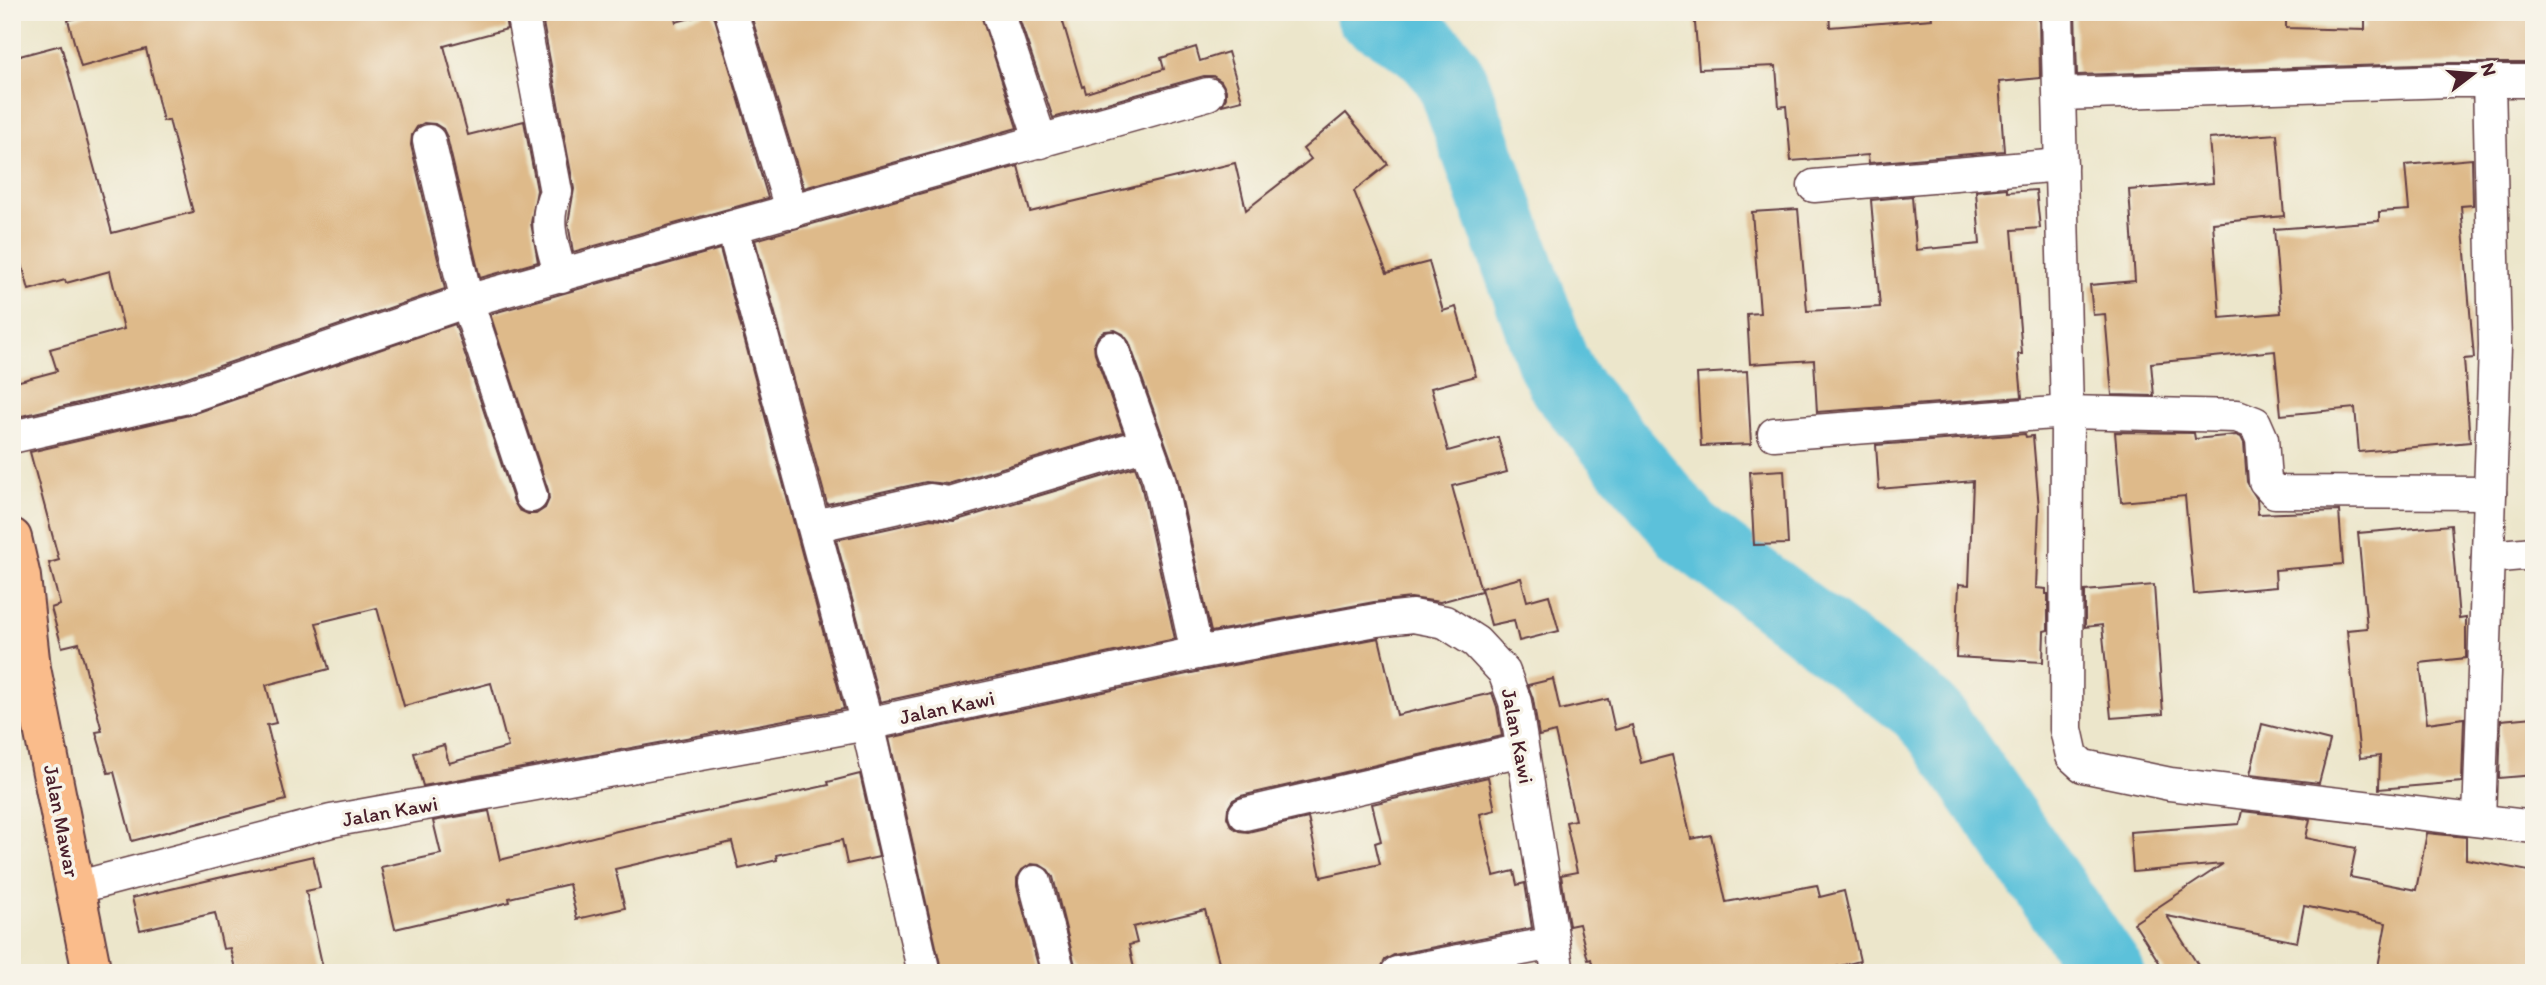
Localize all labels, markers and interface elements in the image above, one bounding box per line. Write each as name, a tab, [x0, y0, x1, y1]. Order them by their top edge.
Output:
north arrow	[2438, 38, 2508, 108]
text: N	[2476, 60, 2502, 79]
street label: Jalan Kawi	[897, 685, 997, 729]
street label: Jalan Kawi	[1497, 686, 1539, 786]
street label: Jalan Mawar	[39, 762, 85, 880]
street label: Jalan Kawi	[340, 790, 440, 832]

